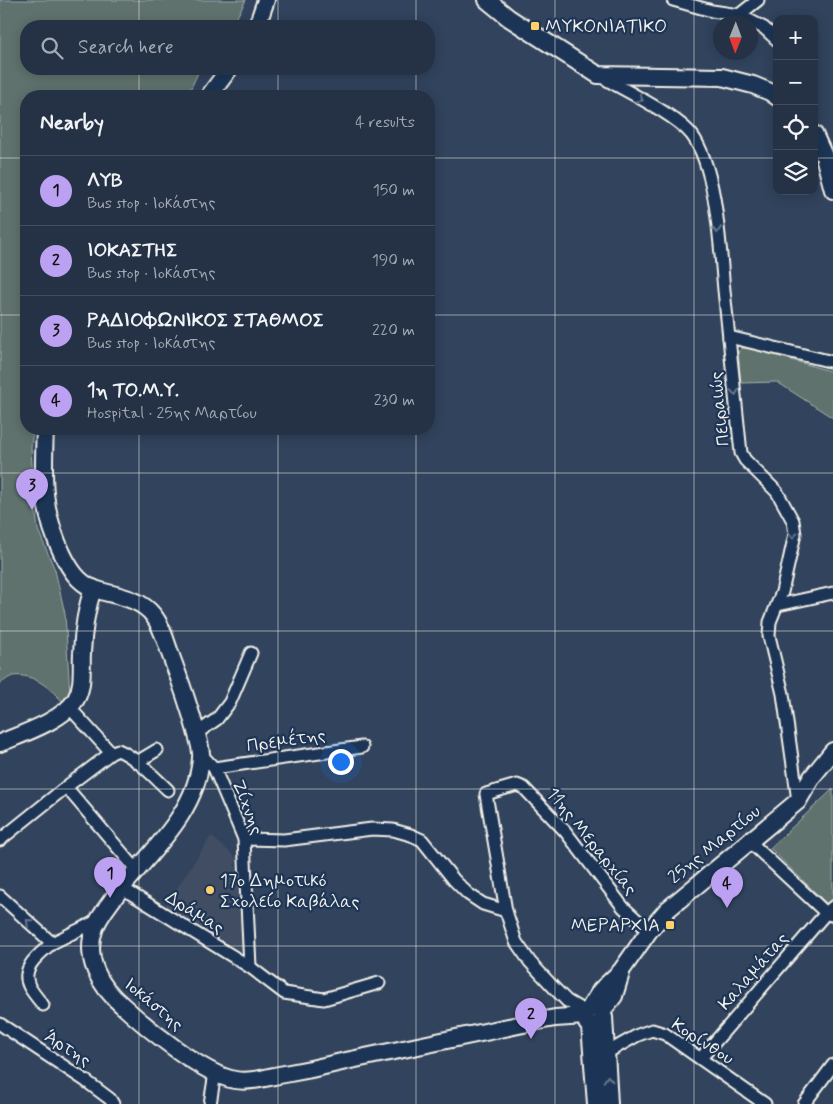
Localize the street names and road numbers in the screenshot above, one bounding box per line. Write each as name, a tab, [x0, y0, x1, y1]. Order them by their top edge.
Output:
street label: Πειραιώς	[704, 370, 736, 447]
street label: Πρεμέτης	[245, 723, 327, 758]
street label: Ζίχνης	[226, 776, 269, 838]
street label: 11ης Μεραρχίας	[540, 783, 642, 901]
street label: 25ης Μαρτίου	[663, 800, 766, 890]
street label: Δράμας	[161, 885, 228, 940]
street label: Καλαμάτας	[713, 928, 794, 1016]
street label: Ιοκάστης	[118, 973, 188, 1037]
street label: Κορίνθου	[667, 1013, 738, 1071]
street label: Άρτης	[40, 1025, 95, 1073]

